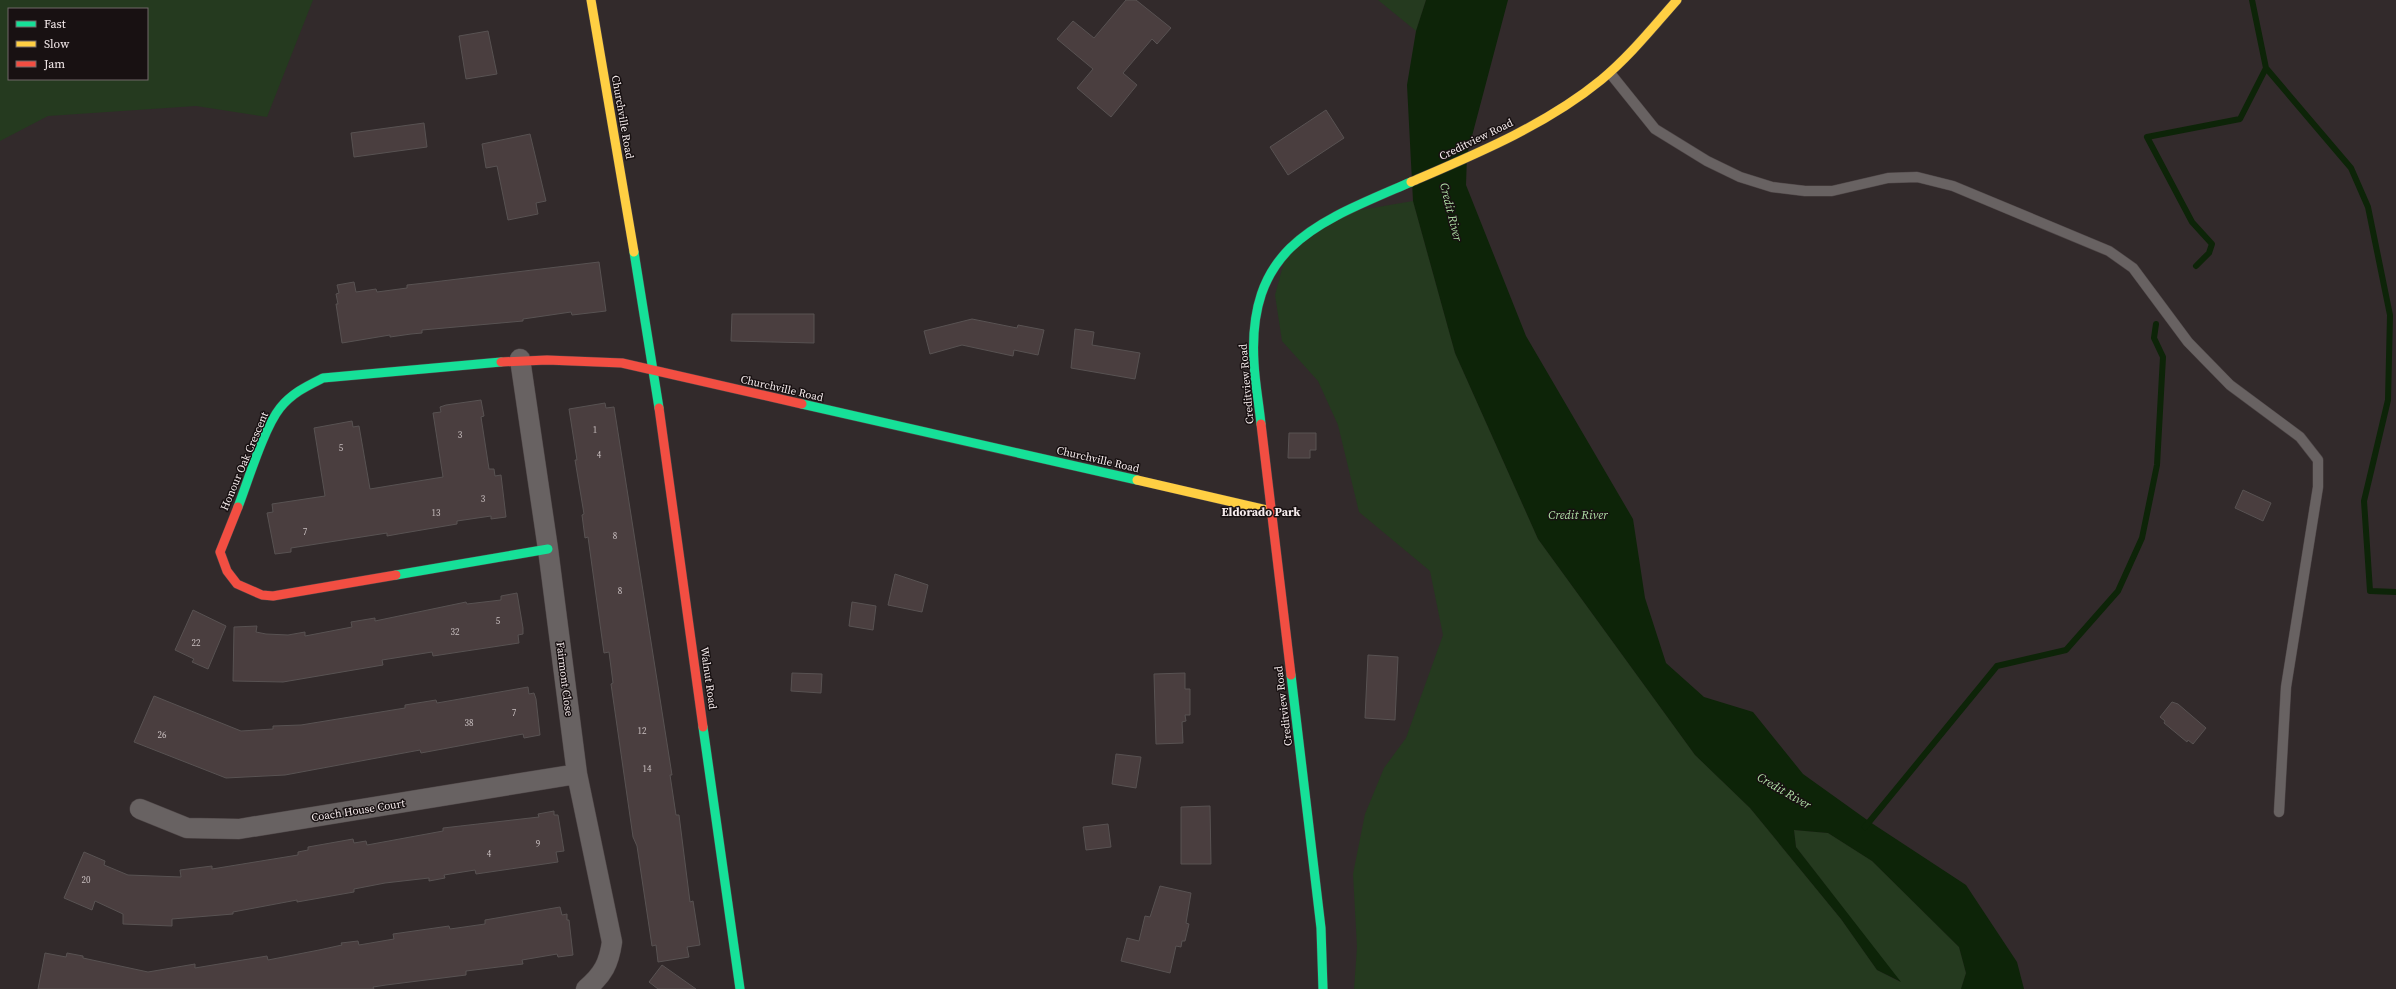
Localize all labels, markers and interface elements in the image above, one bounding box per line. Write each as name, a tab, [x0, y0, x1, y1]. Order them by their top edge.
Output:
legend	[8, 8, 148, 80]
text: Fast	[44, 16, 66, 32]
text: Slow	[44, 36, 70, 52]
text: Jam	[43, 56, 65, 72]
street label: Churchville Road	[608, 74, 637, 161]
street label: Creditview Road	[1437, 115, 1516, 164]
water label: Credit River	[1436, 181, 1466, 244]
street label: Creditview Road	[1235, 342, 1257, 425]
street label: Churchville Road	[739, 372, 825, 405]
street label: Honour Oak Crescent	[217, 409, 272, 513]
house number: 1	[593, 424, 597, 436]
house number: 3	[458, 429, 463, 441]
house number: 5	[339, 442, 344, 454]
street label: Churchville Road	[1055, 443, 1141, 476]
house number: 4	[597, 449, 602, 461]
house number: 3	[481, 493, 486, 505]
district label: Eldorado Park	[1221, 504, 1301, 520]
house number: 13	[431, 507, 441, 519]
water label: Credit River	[1548, 507, 1609, 523]
house number: 7	[303, 526, 308, 538]
house number: 8	[613, 530, 618, 542]
house number: 8	[618, 585, 623, 597]
house number: 5	[496, 615, 501, 627]
house number: 32	[450, 626, 460, 638]
house number: 22	[191, 637, 201, 649]
street label: Fairmont Close	[553, 641, 577, 717]
street label: Walnut Road	[697, 646, 720, 711]
street label: Creditview Road	[1271, 664, 1296, 747]
house number: 7	[512, 707, 517, 719]
house number: 38	[464, 717, 474, 729]
house number: 12	[637, 725, 647, 737]
house number: 26	[157, 729, 167, 741]
house number: 14	[642, 763, 652, 775]
water label: Credit River	[1754, 769, 1815, 813]
street label: Coach House Court	[310, 796, 406, 825]
house number: 9	[536, 838, 541, 850]
house number: 4	[487, 848, 492, 860]
house number: 20	[81, 874, 91, 886]

